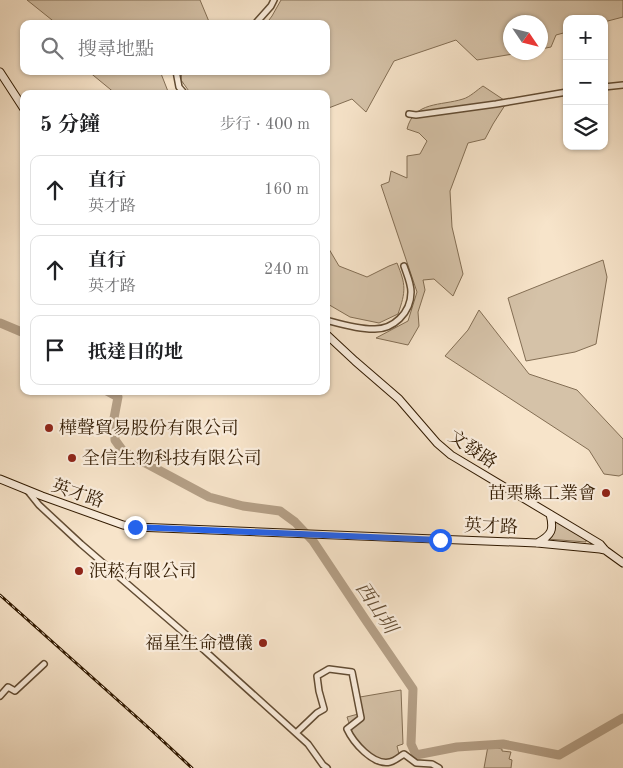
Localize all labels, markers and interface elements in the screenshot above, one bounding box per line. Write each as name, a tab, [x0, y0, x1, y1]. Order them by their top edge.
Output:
north arrow	[503, 15, 548, 60]
map controls	[563, 15, 608, 150]
button: +	[563, 15, 608, 60]
search box	[20, 20, 330, 75]
icon: search	[38, 34, 66, 62]
text: 搜尋地點	[78, 41, 154, 60]
button: −	[563, 60, 608, 105]
button: layers	[563, 105, 608, 150]
text: 5 分鐘	[40, 115, 100, 136]
text: 步行 · 400 m	[220, 117, 310, 133]
text: 直行	[88, 172, 126, 191]
icon: ahead	[41, 176, 69, 204]
text: 160 m	[264, 182, 309, 198]
text: 英才路	[88, 199, 136, 215]
text: 直行	[88, 252, 126, 271]
icon: ahead	[41, 256, 69, 284]
text: 240 m	[264, 262, 309, 278]
text: 英才路	[88, 279, 136, 295]
icon: arrive	[41, 336, 69, 364]
text: 抵達目的地	[88, 344, 183, 363]
place label: 樺聲貿易股份有限公司	[59, 418, 239, 438]
marker: 樺聲貿易股份有限公司	[43, 422, 55, 434]
street label: 文發路	[445, 426, 501, 472]
place label: 全信生物科技有限公司	[82, 448, 262, 468]
marker: 全信生物科技有限公司	[66, 452, 78, 464]
street label: 英才路	[49, 475, 107, 511]
place label: 苗栗縣工業會	[488, 483, 596, 503]
marker: 苗栗縣工業會	[600, 487, 612, 499]
street label: 英才路	[464, 515, 518, 537]
route end	[124, 516, 147, 539]
route start	[429, 529, 452, 552]
place label: 泯菘有限公司	[89, 561, 197, 581]
marker: 泯菘有限公司	[73, 565, 85, 577]
water label: 西山圳	[351, 578, 402, 640]
place label: 福星生命禮儀	[145, 633, 253, 653]
marker: 福星生命禮儀	[257, 637, 269, 649]

